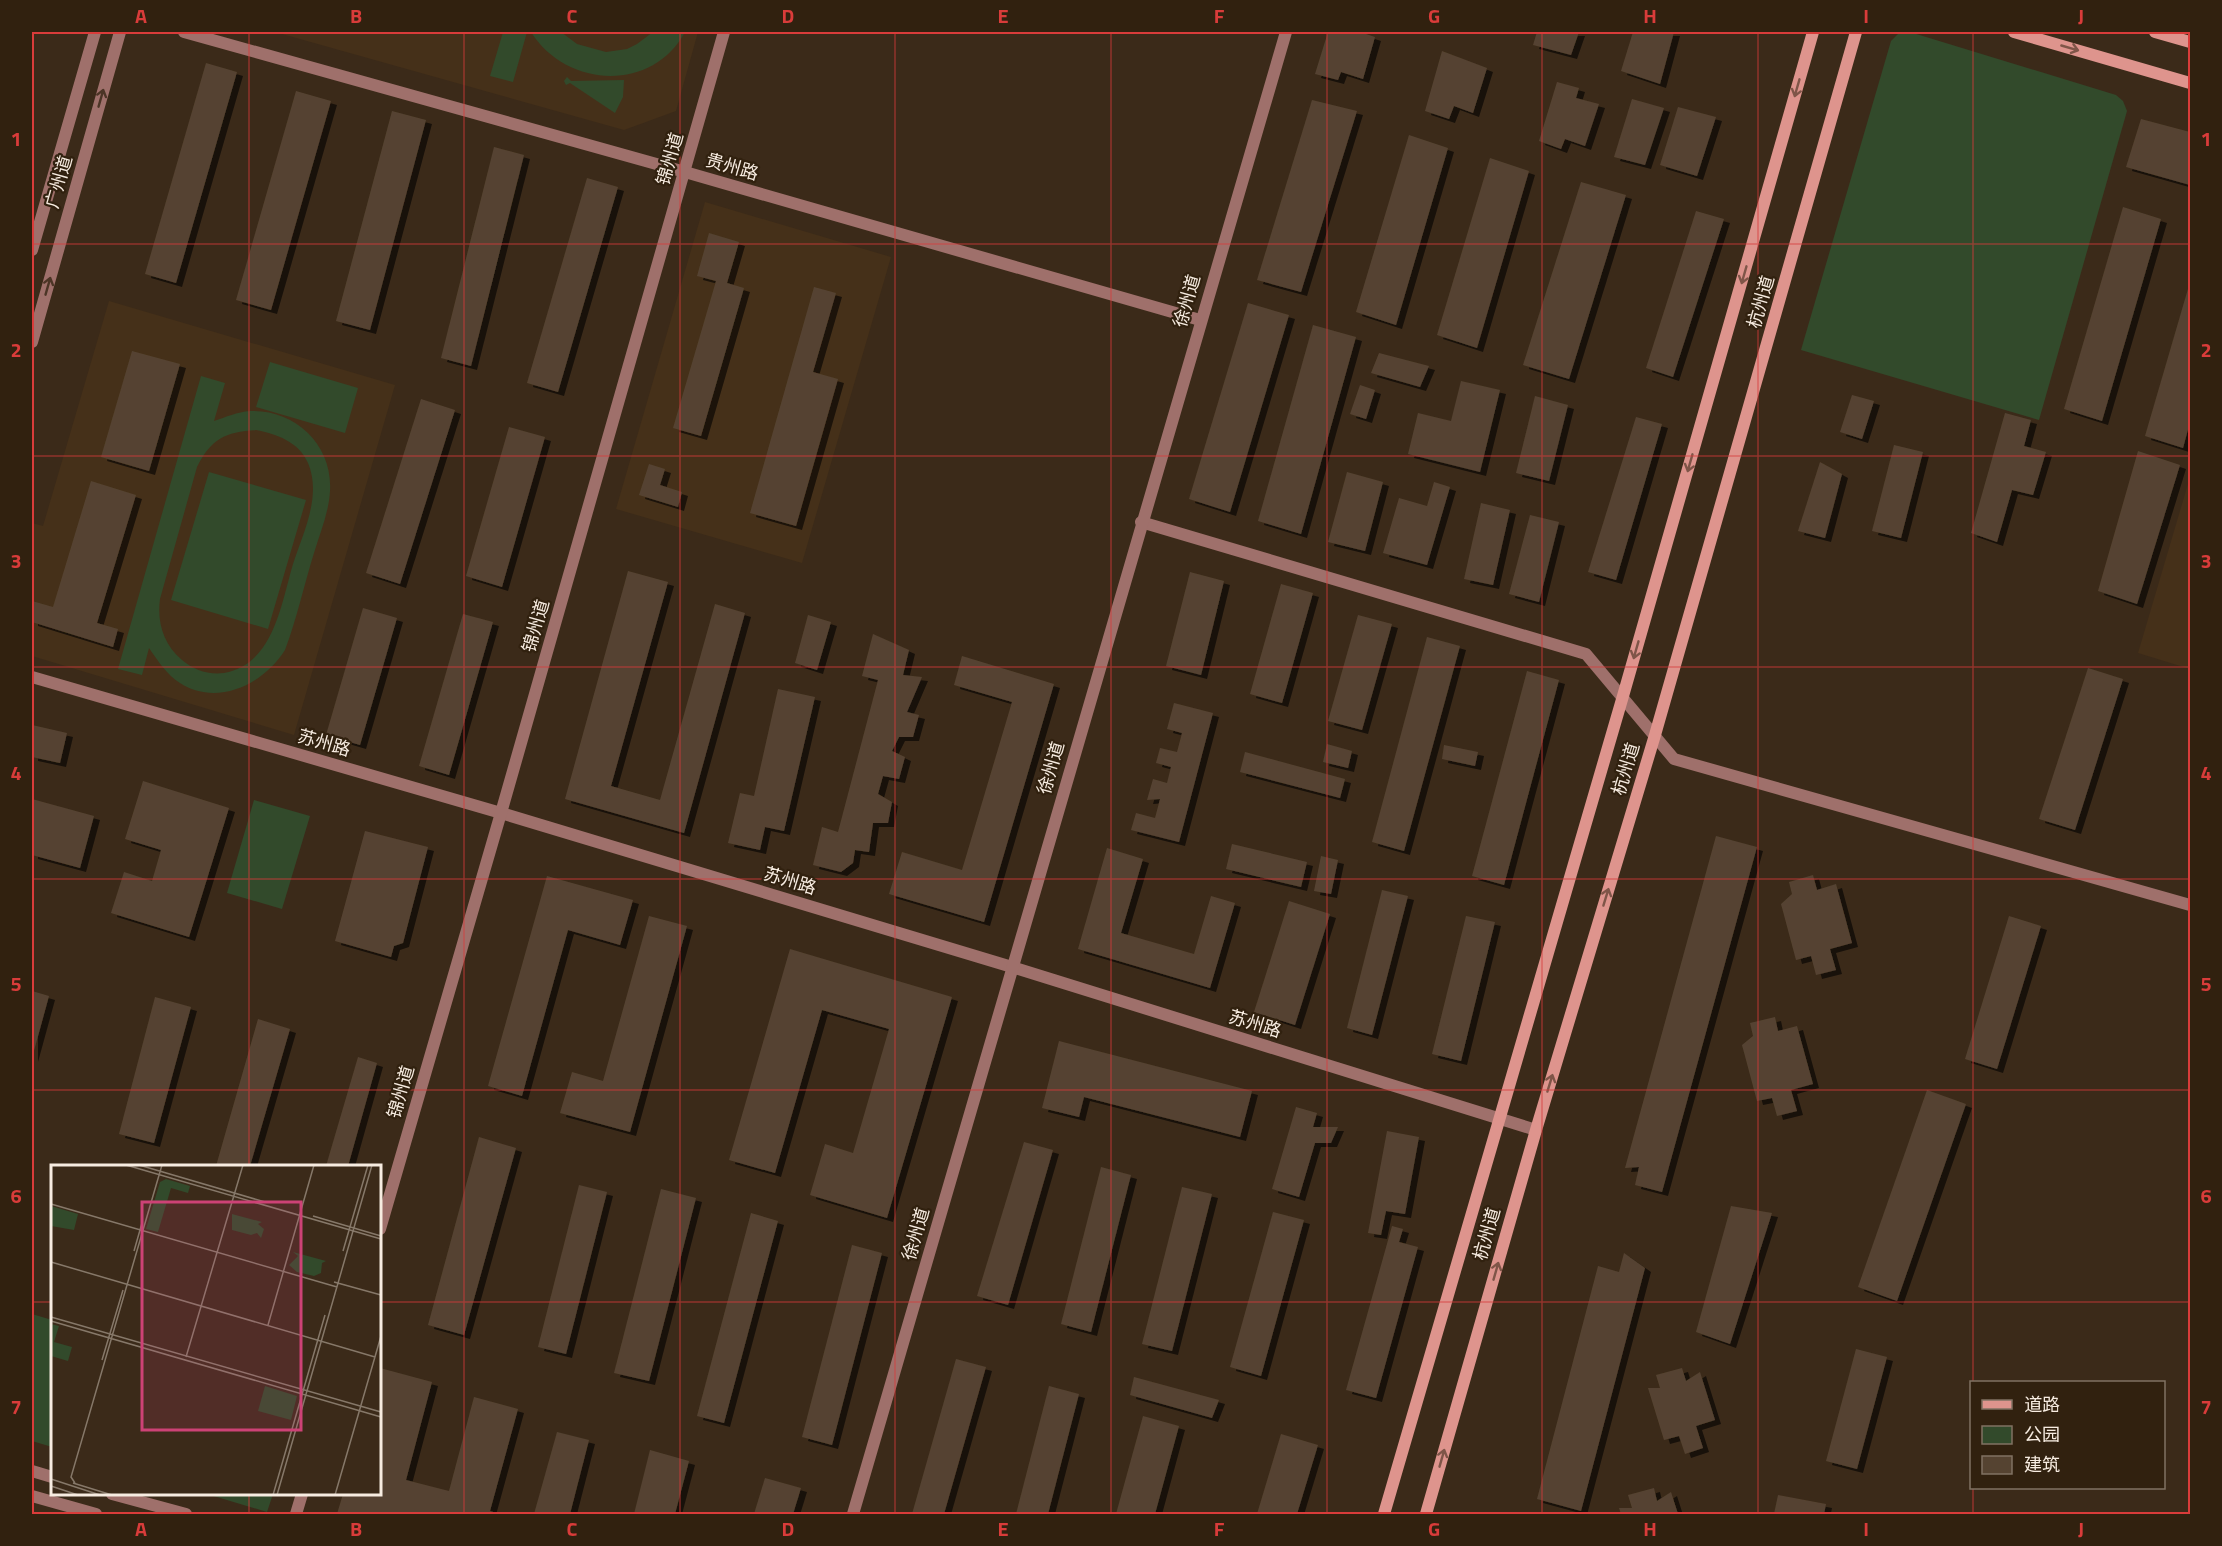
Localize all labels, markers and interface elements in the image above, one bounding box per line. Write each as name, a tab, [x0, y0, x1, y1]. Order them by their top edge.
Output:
text: A	[135, 0, 147, 31]
text: B	[350, 0, 362, 31]
text: C	[567, 0, 578, 31]
text: D	[782, 0, 794, 31]
text: E	[997, 0, 1009, 31]
text: F	[1214, 0, 1225, 31]
text: G	[1428, 0, 1440, 31]
text: H	[1643, 0, 1657, 31]
text: I	[1863, 0, 1869, 31]
text: J	[2078, 0, 2084, 31]
one-way arrow	[2060, 43, 2079, 54]
one-way arrow	[1791, 78, 1802, 97]
one-way arrow	[96, 89, 107, 108]
text: 1	[10, 123, 22, 154]
text: 1	[2200, 123, 2212, 154]
street label: 锦州道	[649, 129, 690, 189]
street label: 贵州路	[702, 146, 762, 187]
street label: 广州道	[38, 152, 79, 212]
one-way arrow	[1737, 265, 1749, 284]
street label: 徐州道	[1166, 271, 1207, 331]
street label: 杭州道	[1740, 272, 1781, 332]
one-way arrow	[42, 277, 54, 296]
text: 2	[10, 334, 22, 365]
text: 2	[2200, 334, 2212, 365]
one-way arrow	[1684, 453, 1695, 472]
text: 3	[10, 545, 22, 576]
text: 3	[2200, 545, 2212, 576]
street label: 锦州道	[515, 596, 556, 656]
one-way arrow	[1630, 640, 1642, 659]
street label: 苏州路	[294, 722, 354, 763]
street label: 徐州道	[1030, 738, 1071, 798]
street label: 杭州道	[1605, 739, 1646, 799]
text: 4	[10, 757, 22, 788]
text: 4	[2200, 757, 2212, 788]
street label: 苏州路	[760, 860, 820, 901]
one-way arrow	[1601, 888, 1612, 907]
text: 5	[10, 968, 22, 999]
text: 5	[2200, 968, 2212, 999]
street label: 苏州路	[1225, 1003, 1285, 1044]
street label: 锦州道	[380, 1062, 421, 1122]
one-way arrow	[1545, 1074, 1556, 1093]
inset map	[51, 1165, 381, 1495]
text: 6	[10, 1180, 22, 1211]
text: 6	[2200, 1180, 2212, 1211]
street label: 徐州道	[895, 1204, 936, 1264]
street label: 杭州道	[1466, 1204, 1507, 1264]
one-way arrow	[1490, 1262, 1502, 1281]
legend	[1970, 1381, 2165, 1489]
text: 7	[10, 1391, 22, 1422]
text: 道路	[2024, 1391, 2060, 1418]
text: 7	[2200, 1391, 2212, 1422]
text: 公园	[2024, 1421, 2060, 1448]
one-way arrow	[1437, 1449, 1448, 1468]
text: 建筑	[2024, 1451, 2060, 1478]
text: A	[135, 1513, 147, 1544]
text: B	[350, 1513, 362, 1544]
text: C	[567, 1513, 578, 1544]
text: D	[782, 1513, 794, 1544]
text: E	[997, 1513, 1009, 1544]
text: F	[1214, 1513, 1225, 1544]
text: G	[1428, 1513, 1440, 1544]
text: H	[1643, 1513, 1657, 1544]
text: I	[1863, 1513, 1869, 1544]
text: J	[2078, 1513, 2084, 1544]

